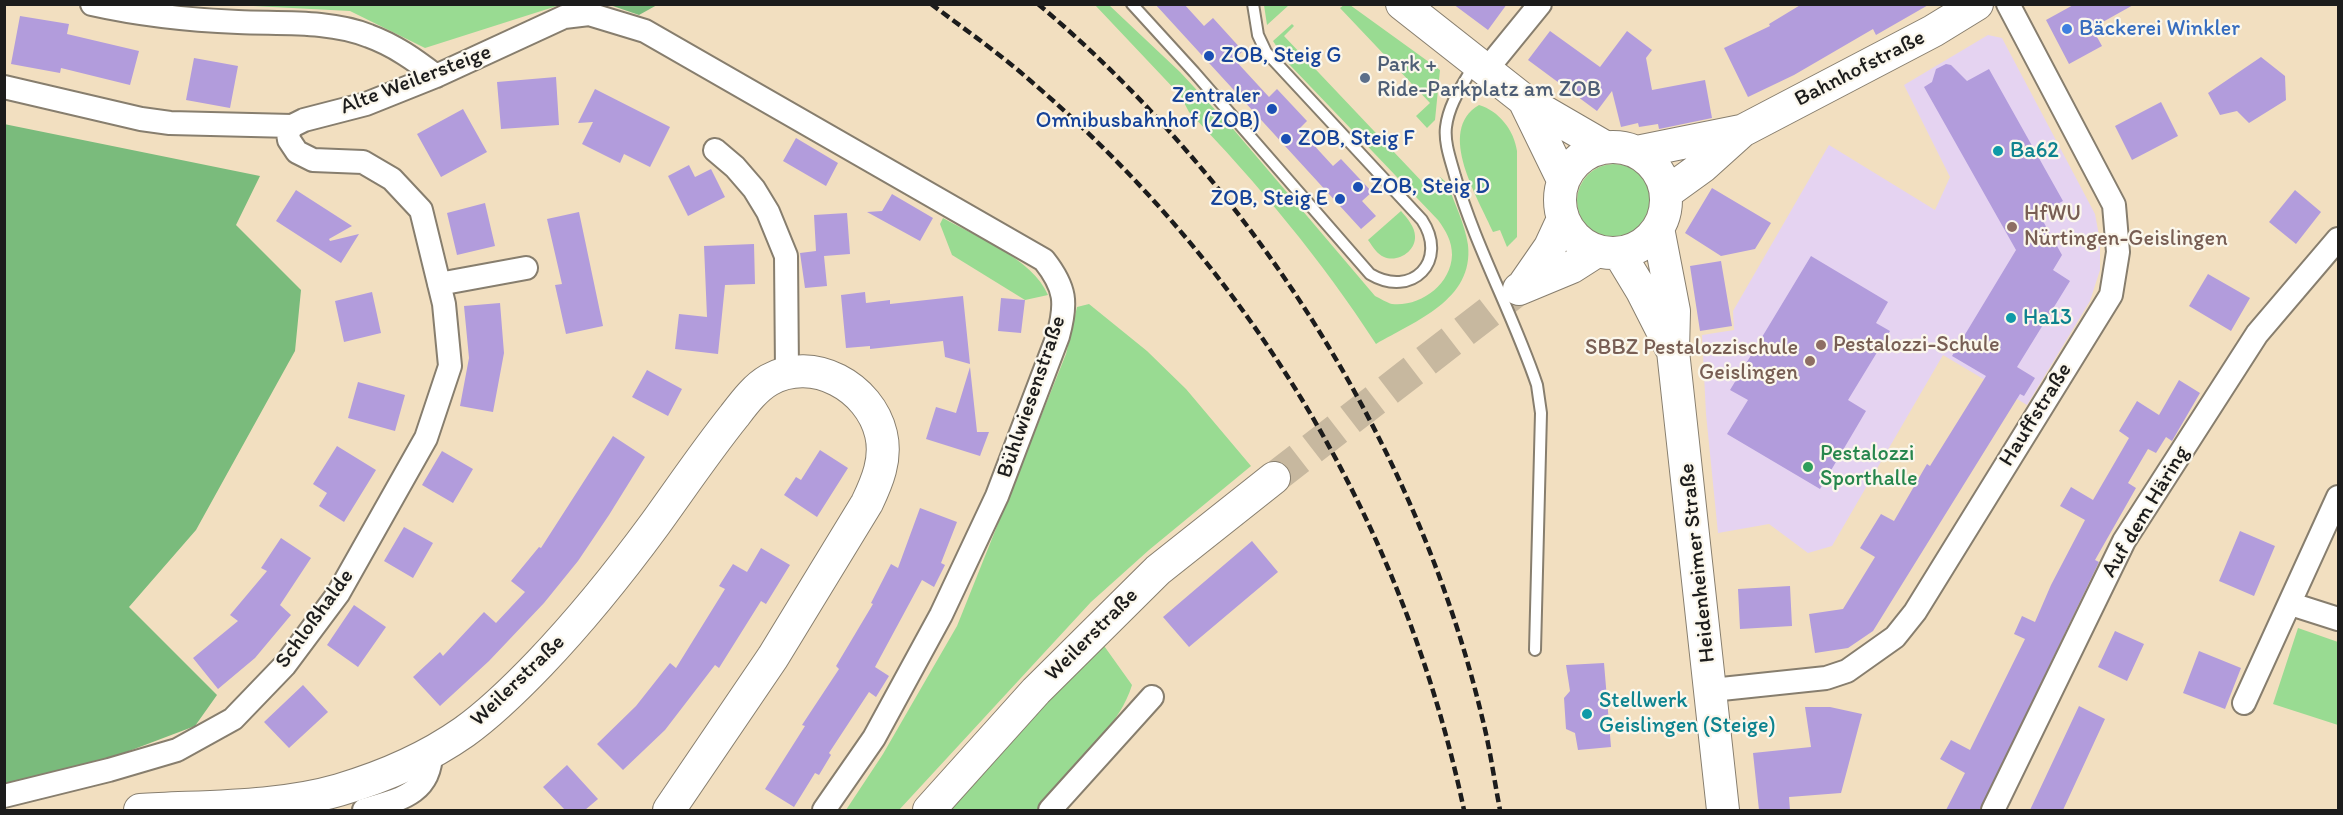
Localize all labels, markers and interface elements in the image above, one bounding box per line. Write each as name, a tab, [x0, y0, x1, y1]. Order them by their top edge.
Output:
place label: Bäckerei Winkler	[2079, 16, 2240, 42]
marker: Bäckerei Winkler	[2060, 22, 2074, 36]
street label: Bahnhofstraße	[1790, 25, 1930, 113]
street label: Alte Weilersteige	[337, 39, 495, 121]
place label: ZOB, Steig G	[1221, 43, 1341, 69]
marker: ZOB, Steig G	[1202, 49, 1216, 63]
place label: Park + Ride-Parkplatz am ZOB	[1377, 52, 1601, 104]
marker: Park + Ride-Parkplatz am ZOB	[1358, 71, 1372, 85]
place label: Zentraler Omnibusbahnhof (ZOB)	[1035, 83, 1260, 134]
marker: Zentraler Omnibusbahnhof (ZOB)	[1265, 102, 1279, 116]
place label: ZOB, Steig F	[1298, 126, 1415, 152]
marker: ZOB, Steig F	[1279, 132, 1293, 146]
place label: Ba62	[2010, 138, 2059, 164]
marker: Ba62	[1991, 144, 2005, 158]
place label: ZOB, Steig D	[1370, 174, 1490, 200]
marker: ZOB, Steig D	[1351, 180, 1365, 194]
place label: ZOB, Steig E	[1211, 186, 1328, 212]
marker: ZOB, Steig E	[1333, 192, 1347, 206]
place label: HfWU Nürtingen-Geislingen	[2024, 201, 2228, 252]
marker: HfWU Nürtingen-Geislingen	[2005, 220, 2019, 234]
place label: Ha13	[2023, 305, 2072, 331]
marker: Ha13	[2004, 311, 2018, 325]
street label: Bühlwiesenstraße	[992, 313, 1072, 481]
place label: Pestalozzi-Schule	[1833, 332, 2000, 358]
place label: SBBZ Pestalozzischule Geislingen	[1585, 335, 1798, 386]
marker: Pestalozzi-Schule	[1814, 338, 1828, 352]
marker: SBBZ Pestalozzischule Geislingen	[1803, 354, 1817, 368]
street label: Hauffstraße	[1994, 358, 2078, 472]
place label: Pestalozzi Sporthalle	[1820, 441, 1918, 493]
street label: Auf dem Häring	[2096, 442, 2196, 582]
marker: Pestalozzi Sporthalle	[1801, 460, 1815, 474]
street label: Heidenheimer Straße	[1674, 462, 1722, 664]
street label: Schloßhalde	[270, 564, 360, 674]
street label: Weilerstraße	[1040, 583, 1144, 687]
street label: Weilerstraße	[465, 629, 571, 733]
place label: Stellwerk Geislingen (Steige)	[1599, 688, 1776, 740]
marker: Stellwerk Geislingen (Steige)	[1580, 707, 1594, 721]

